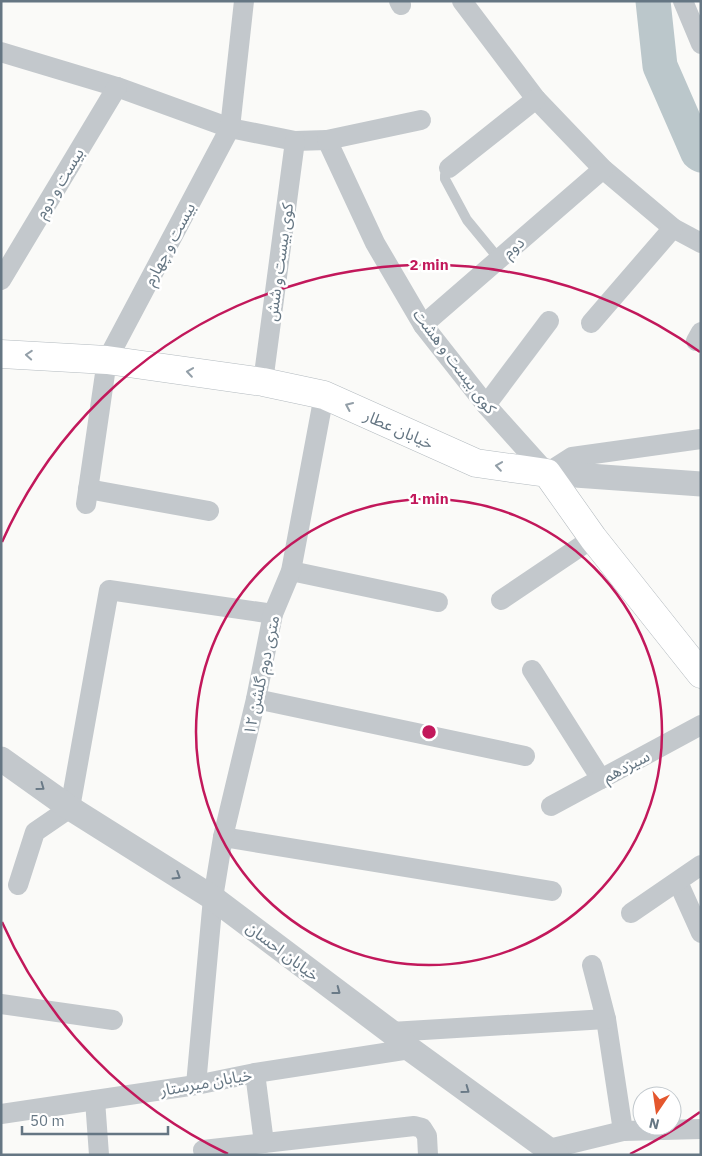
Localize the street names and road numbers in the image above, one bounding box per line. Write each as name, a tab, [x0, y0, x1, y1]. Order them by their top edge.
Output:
street label: بیست و دوم	[30, 144, 90, 223]
street label: بیست و چهارم	[139, 199, 202, 290]
street label: کوی بیست و شش	[261, 201, 297, 322]
street label: دوم	[498, 232, 530, 264]
street label: کوی بیست و هشت	[409, 304, 501, 418]
street label: خیابان عطار	[360, 404, 437, 453]
street label: ۱۲ متری دوم گلشن	[239, 613, 286, 737]
street label: سیزدهم	[599, 745, 654, 789]
street label: خیابان احسان	[243, 917, 323, 985]
street label: خیابان میرستار	[157, 1064, 254, 1100]

